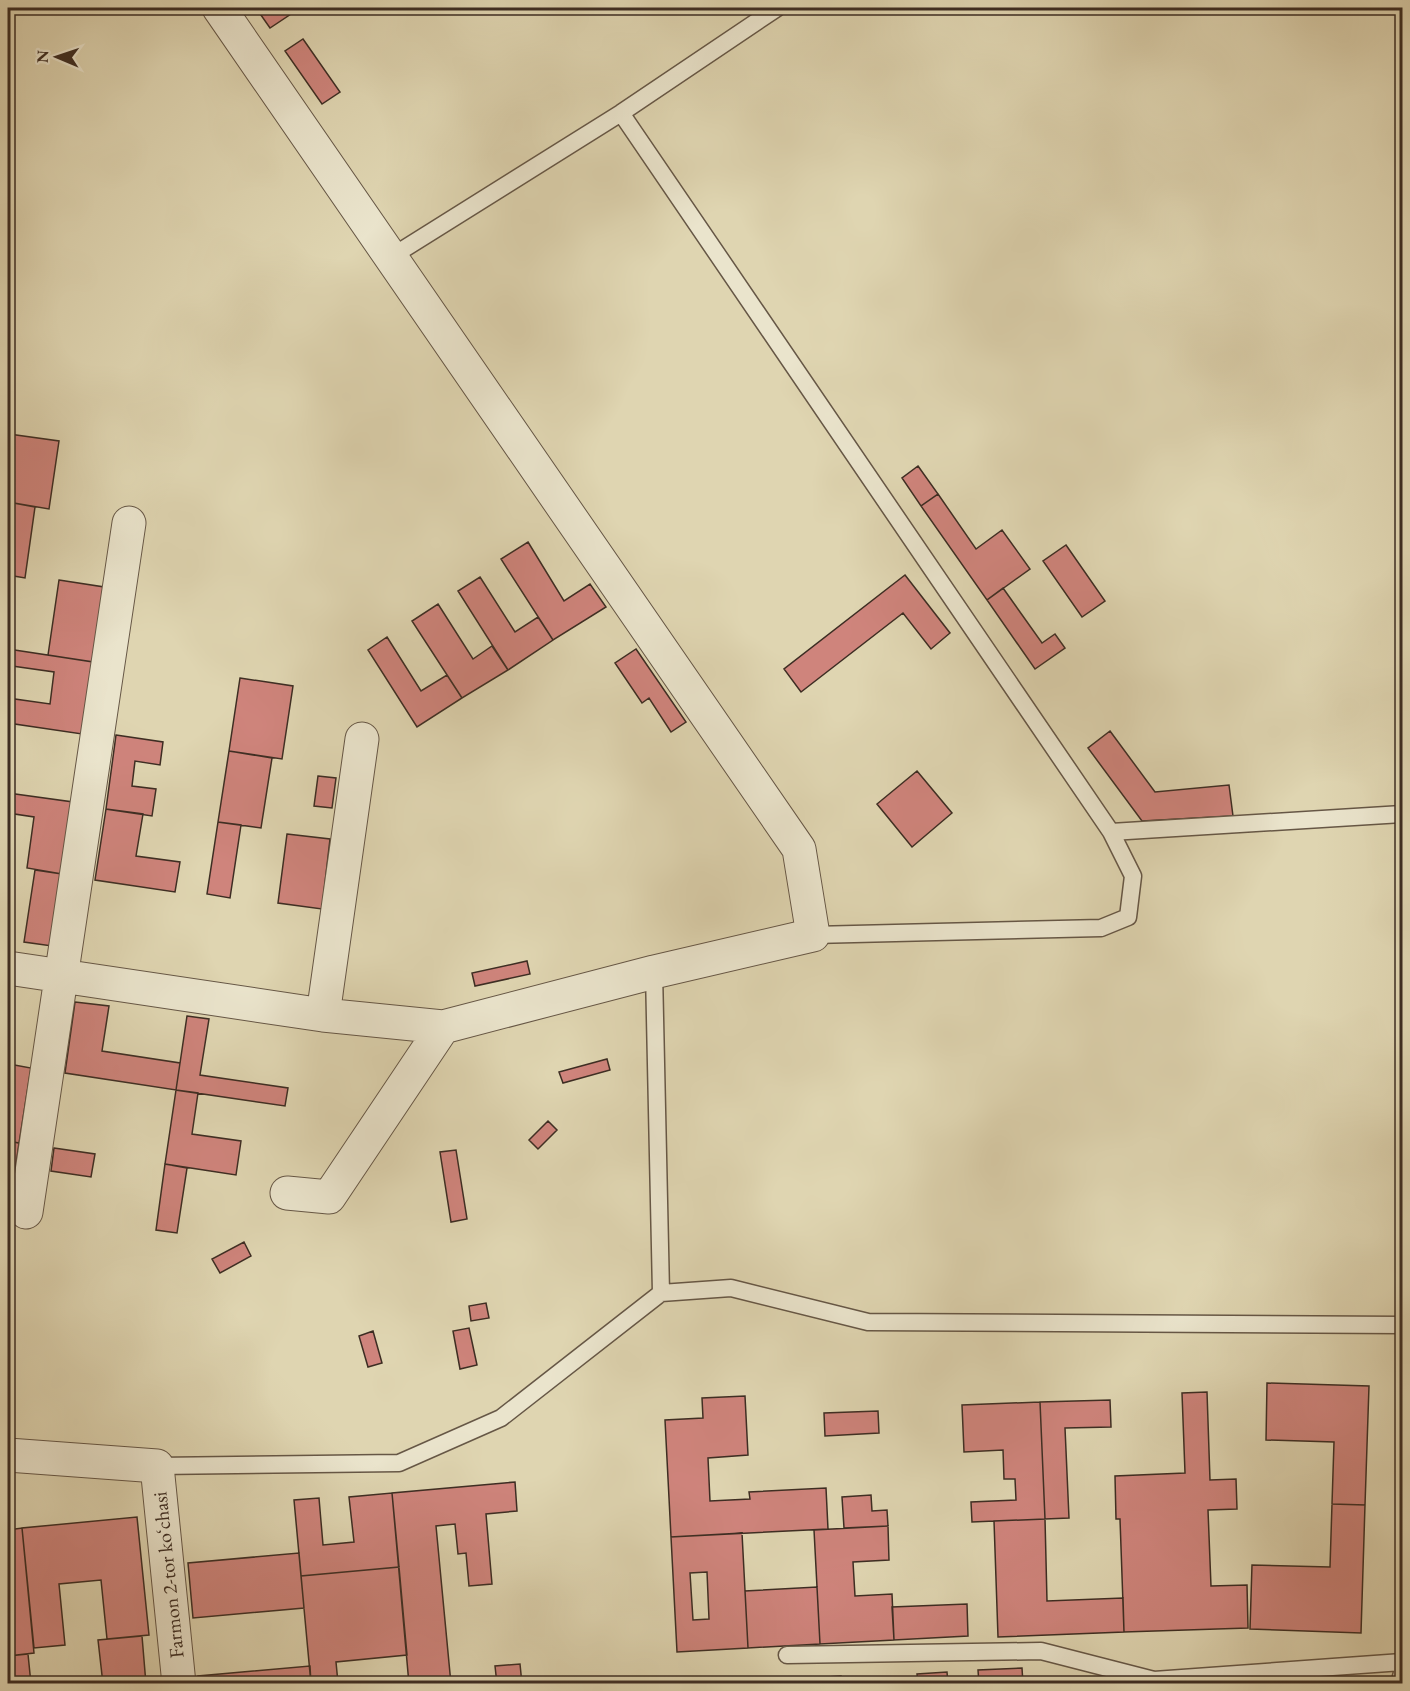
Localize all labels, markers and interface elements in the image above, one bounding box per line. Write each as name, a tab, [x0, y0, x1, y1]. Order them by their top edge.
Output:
north arrow	[27, 27, 87, 87]
text: N	[32, 50, 53, 63]
street label: Farmon 2-tor koʻchasi	[146, 1490, 190, 1660]

